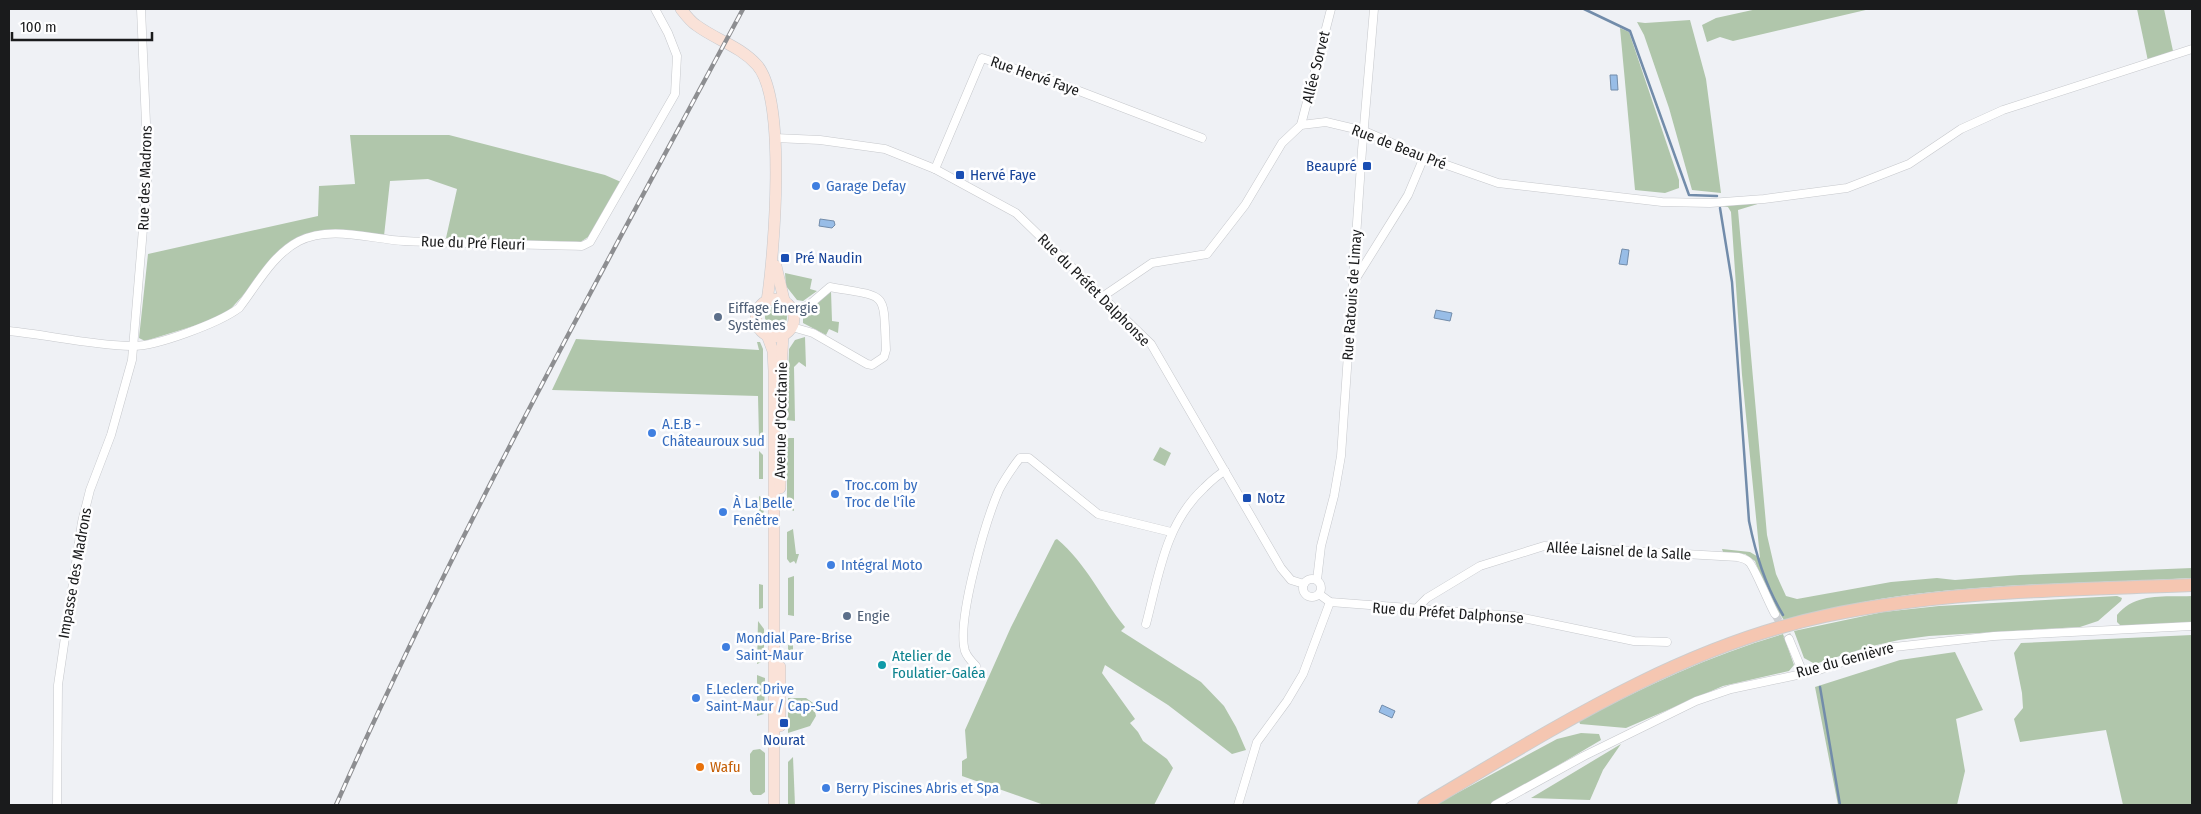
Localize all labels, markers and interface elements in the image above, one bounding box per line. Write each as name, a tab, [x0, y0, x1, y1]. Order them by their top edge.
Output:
scale bar	[12, 10, 152, 42]
text: 100 m	[20, 18, 57, 36]
street label: Allée Sorvet	[1298, 29, 1334, 105]
street label: Rue Hervé Faye	[988, 52, 1082, 100]
street label: Rue de Beau Pré	[1349, 121, 1449, 173]
street label: Rue des Madrons	[134, 125, 156, 231]
place label: Beaupré	[1306, 157, 1357, 175]
marker: Beaupré	[1361, 160, 1373, 172]
place label: Hervé Faye	[970, 166, 1036, 184]
marker: Hervé Faye	[954, 169, 966, 181]
place label: Garage Defay	[826, 177, 906, 195]
marker: Garage Defay	[810, 180, 822, 192]
street label: Rue Ratouis de Limay	[1338, 229, 1366, 361]
street label: Rue du Préfet Dalphonse	[1034, 230, 1154, 350]
street label: Rue du Pré Fleuri	[421, 232, 525, 254]
place label: Pré Naudin	[795, 249, 862, 267]
marker: Pré Naudin	[779, 252, 791, 264]
place label: Eiffage Énergie Systèmes	[728, 299, 818, 334]
marker: Eiffage Énergie Systèmes	[712, 311, 724, 323]
street label: Avenue d'Occitanie	[771, 362, 791, 478]
place label: A.E.B - Châteauroux sud	[662, 415, 765, 450]
marker: A.E.B - Châteauroux sud	[646, 427, 658, 439]
place label: Troc.com by Troc de l'île	[845, 476, 918, 511]
marker: Troc.com by Troc de l'île	[829, 488, 841, 500]
place label: Notz	[1257, 489, 1285, 507]
marker: Notz	[1241, 492, 1253, 504]
place label: À La Belle Fenêtre	[733, 494, 793, 529]
street label: Impasse des Madrons	[55, 506, 95, 640]
marker: À La Belle Fenêtre	[717, 506, 729, 518]
street label: Allée Laisnel de la Salle	[1546, 538, 1692, 564]
place label: Intégral Moto	[841, 556, 923, 574]
marker: Intégral Moto	[825, 559, 837, 571]
street label: Rue du Préfet Dalphonse	[1372, 599, 1524, 627]
place label: Engie	[857, 607, 890, 625]
marker: Engie	[841, 610, 853, 622]
place label: Mondial Pare-Brise Saint-Maur	[736, 629, 852, 664]
street label: Rue du Genièvre	[1794, 638, 1896, 682]
marker: Mondial Pare-Brise Saint-Maur	[720, 641, 732, 653]
place label: Atelier de Foulatier-Galéa	[892, 647, 986, 682]
marker: Atelier de Foulatier-Galéa	[876, 659, 888, 671]
place label: E.Leclerc Drive Saint-Maur / Cap-Sud	[706, 680, 839, 715]
marker: E.Leclerc Drive Saint-Maur / Cap-Sud	[690, 692, 702, 704]
marker: Nourat	[778, 717, 790, 729]
place label: Nourat	[763, 731, 805, 749]
place label: Wafu	[710, 758, 741, 776]
marker: Wafu	[694, 761, 706, 773]
place label: Berry Piscines Abris et Spa	[836, 779, 999, 797]
marker: Berry Piscines Abris et Spa	[820, 782, 832, 794]

